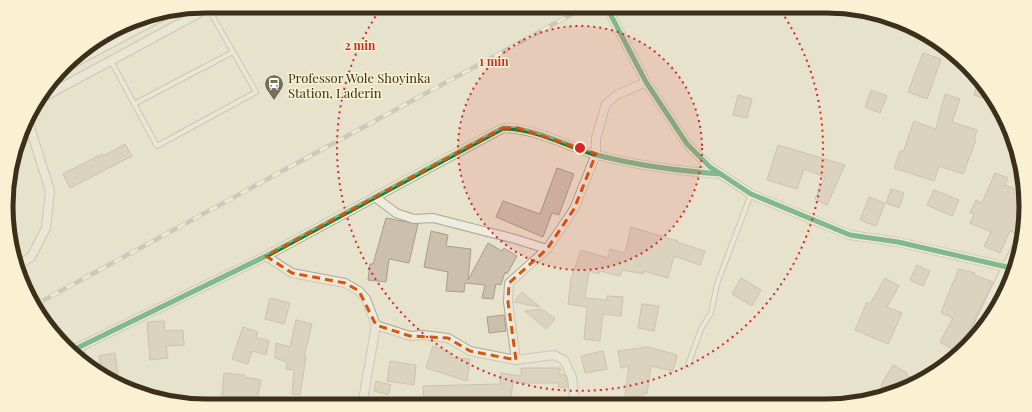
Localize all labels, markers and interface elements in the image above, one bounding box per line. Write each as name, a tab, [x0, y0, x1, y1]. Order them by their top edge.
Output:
text: 2 min	[345, 37, 376, 53]
text: 1 min	[479, 53, 509, 69]
place label: Professor Wole Shoyinka Station, Laderin	[288, 69, 431, 101]
station icon: Professor Wole Shoyinka Station, Laderin	[263, 73, 285, 101]
centre of rings	[573, 141, 587, 155]

